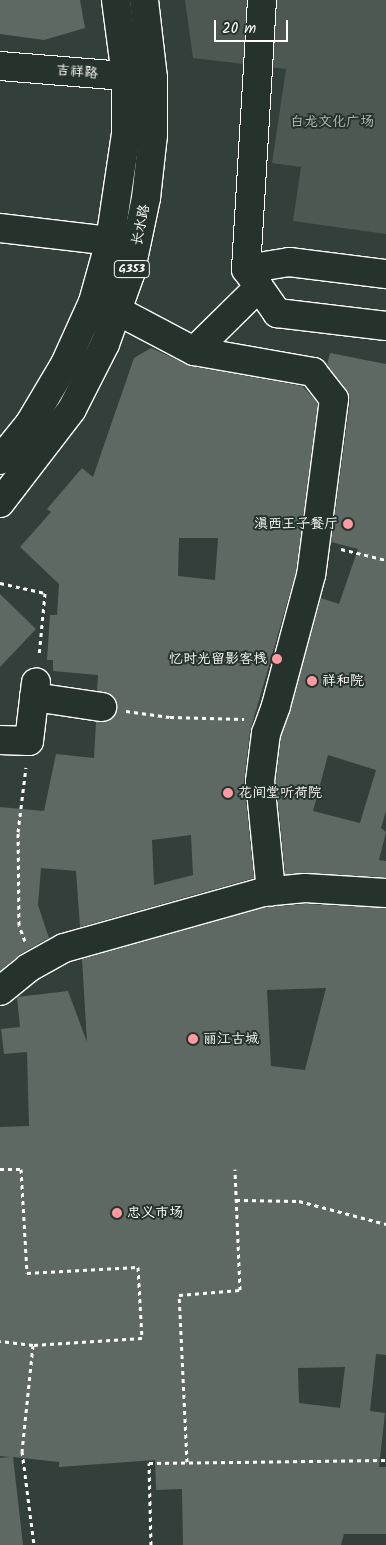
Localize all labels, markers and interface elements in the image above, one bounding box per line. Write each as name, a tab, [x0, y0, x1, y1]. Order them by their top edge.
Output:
scale bar	[216, 10, 290, 42]
text: 20 m	[222, 17, 256, 41]
street label: 吉祥路	[55, 62, 99, 82]
park label: 白龙文化广场	[290, 114, 374, 130]
street label: 长水路	[129, 203, 153, 247]
road number: G353	[113, 260, 151, 278]
place label: 滇西王子餐厅	[254, 516, 338, 532]
marker: 滇西王子餐厅	[342, 518, 354, 530]
place label: 忆时光留影客栈	[169, 651, 267, 667]
marker: 忆时光留影客栈	[271, 653, 283, 665]
place label: 祥和院	[322, 673, 364, 689]
marker: 祥和院	[306, 675, 318, 687]
place label: 花间堂听荷院	[238, 785, 322, 801]
marker: 花间堂听荷院	[222, 787, 234, 799]
place label: 丽江古城	[203, 1031, 259, 1047]
marker: 丽江古城	[187, 1033, 199, 1045]
place label: 忠义市场	[127, 1205, 183, 1221]
marker: 忠义市场	[111, 1207, 123, 1219]

